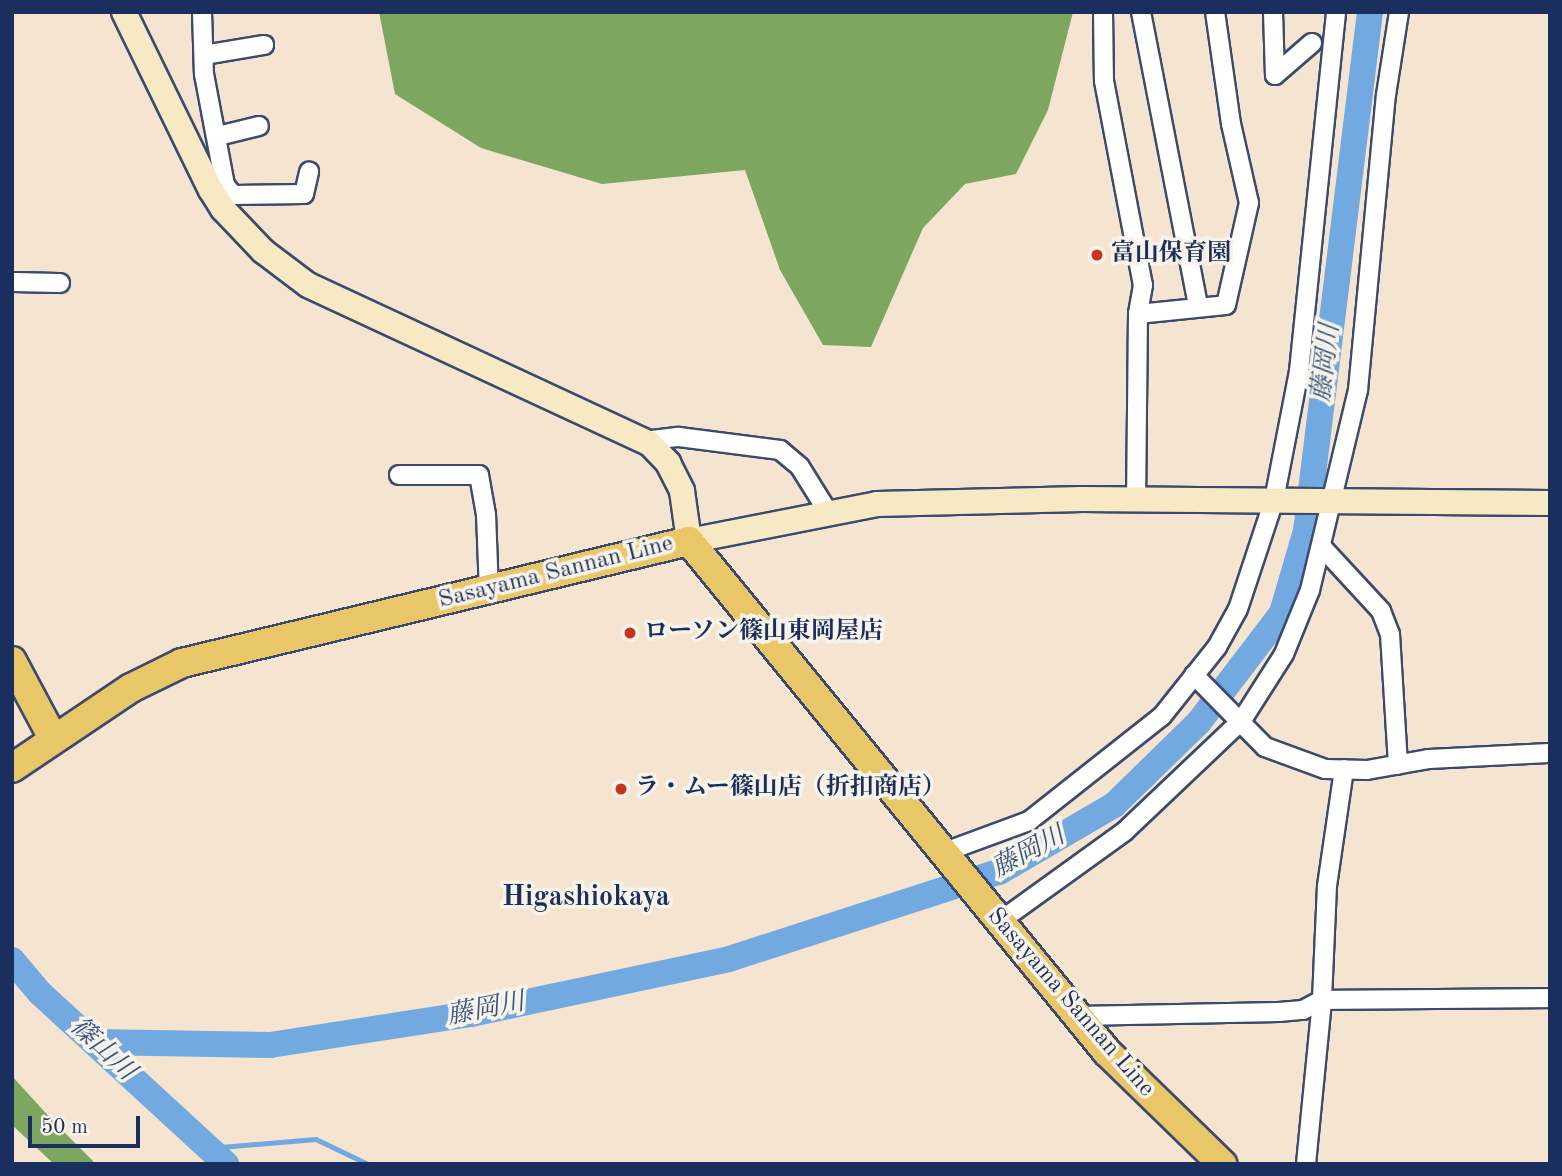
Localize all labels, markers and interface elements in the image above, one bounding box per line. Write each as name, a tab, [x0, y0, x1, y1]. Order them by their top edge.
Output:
place label: 富山保育園	[1111, 241, 1231, 269]
marker: 富山保育園	[1089, 247, 1105, 263]
water label: 藤岡川	[1307, 322, 1347, 404]
street label: Sasayama Sannan Line	[436, 530, 676, 616]
place label: ローソン篠山東岡屋店	[644, 619, 884, 647]
marker: ローソン篠山東岡屋店	[622, 625, 638, 641]
place label: ラ・ムー篠山店（折扣商店）	[635, 775, 946, 803]
marker: ラ・ムー篠山店（折扣商店）	[613, 781, 629, 797]
water label: 藤岡川	[987, 821, 1071, 885]
district label: Higashiokaya	[502, 881, 670, 915]
street label: Sasayama Sannan Line	[980, 903, 1160, 1103]
water label: 藤岡川	[445, 987, 527, 1033]
water label: 篠山川	[63, 1012, 141, 1088]
scale bar	[32, 1102, 144, 1146]
text: 50 m	[41, 1117, 88, 1138]

